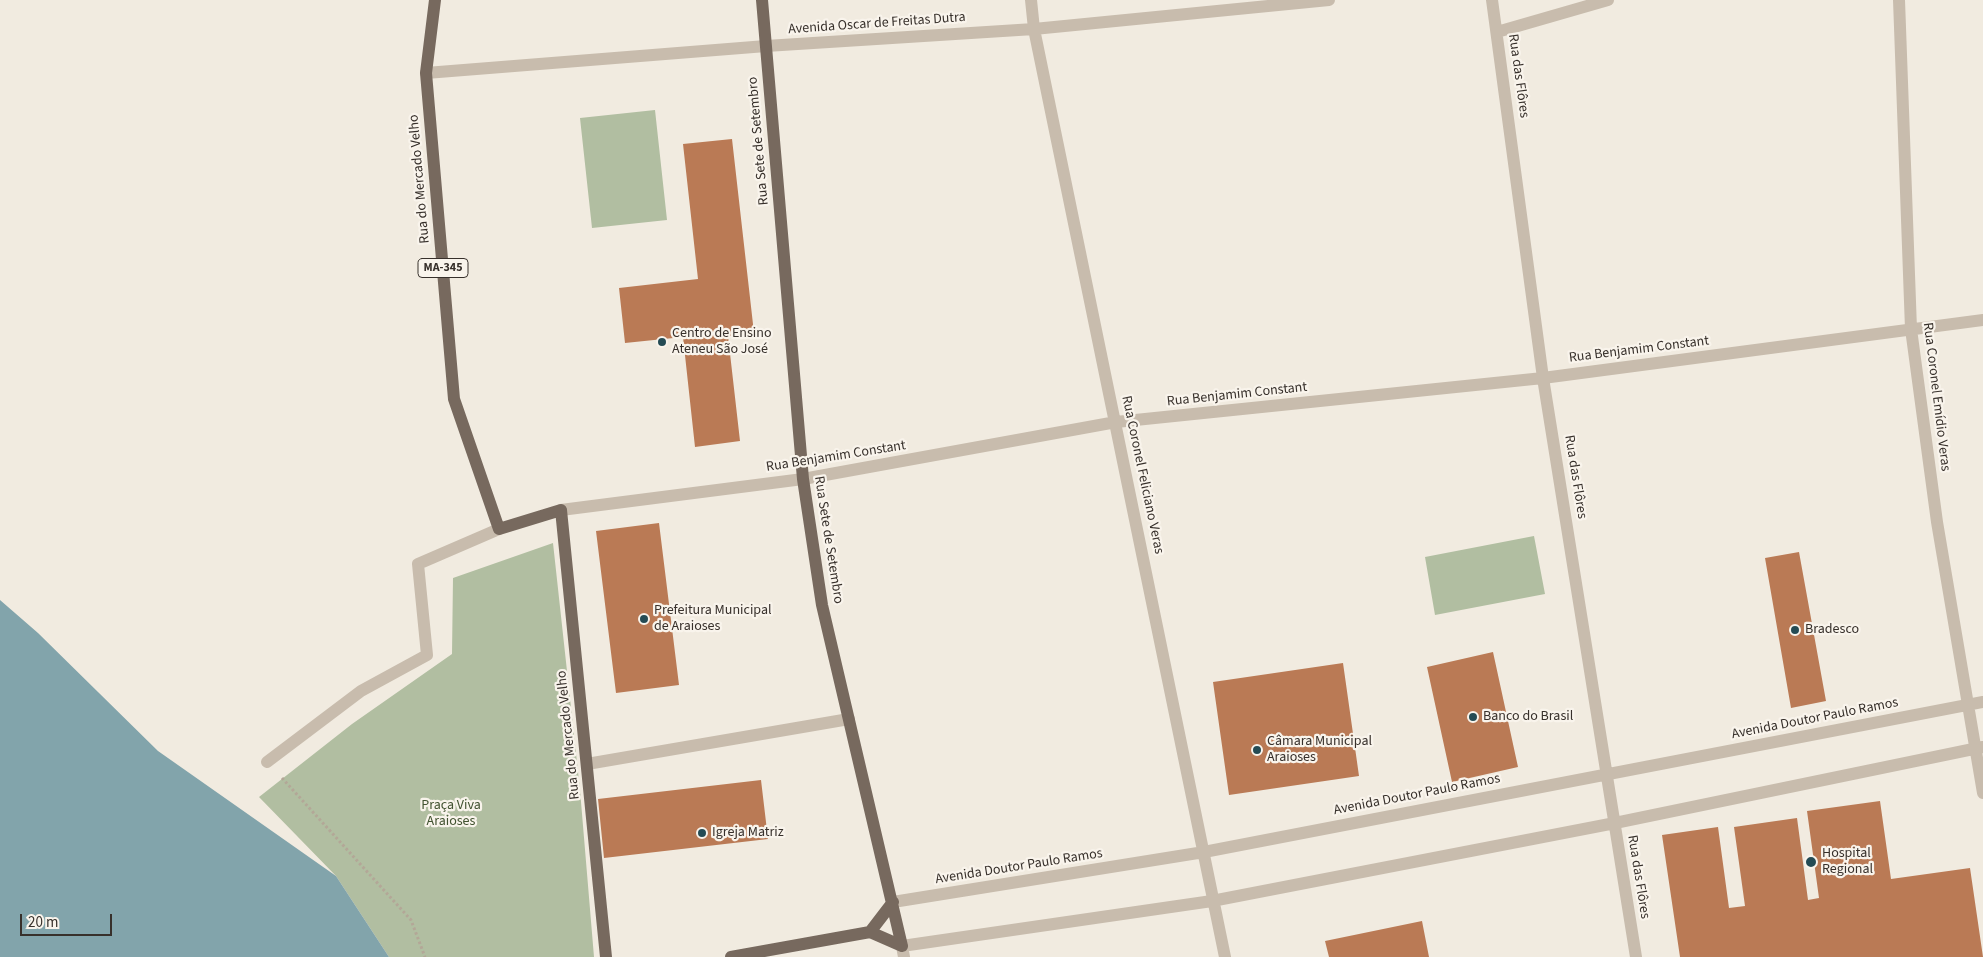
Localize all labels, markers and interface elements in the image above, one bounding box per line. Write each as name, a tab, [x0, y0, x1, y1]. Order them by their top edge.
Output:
street label: Avenida Oscar de Freitas Dutra	[788, 9, 966, 39]
street label: Rua das Flôres	[1504, 33, 1532, 119]
street label: Rua Sete de Setembro	[745, 76, 773, 206]
street label: Rua do Mercado Velho	[406, 114, 434, 244]
road number: MA-345	[418, 258, 468, 278]
street label: Rua Coronel Emídio Veras	[1919, 322, 1953, 472]
place label: Centro de Ensino Ateneu São José	[672, 326, 772, 358]
street label: Rua Benjamim Constant	[1568, 333, 1710, 367]
marker: Centro de Ensino Ateneu São José	[656, 336, 668, 348]
street label: Rua Benjamim Constant	[1166, 379, 1308, 411]
street label: Rua Coronel Feliciano Veras	[1117, 394, 1167, 556]
street label: Rua das Flôres	[1560, 434, 1590, 520]
street label: Rua Benjamim Constant	[765, 438, 907, 476]
street label: Rua Sete de Setembro	[810, 475, 846, 605]
place label: Prefeitura Municipal de Araioses	[654, 603, 772, 636]
marker: Prefeitura Municipal de Araioses	[638, 613, 650, 625]
place label: Bradesco	[1805, 622, 1859, 638]
marker: Bradesco	[1789, 624, 1801, 636]
street label: Rua do Mercado Velho	[554, 670, 584, 800]
street label: Avenida Doutor Paulo Ramos	[1730, 695, 1900, 743]
place label: Banco do Brasil	[1483, 709, 1573, 725]
marker: Banco do Brasil	[1467, 711, 1479, 723]
place label: Câmara Municipal Araioses	[1267, 734, 1372, 766]
marker: Câmara Municipal Araioses	[1251, 744, 1263, 756]
street label: Avenida Doutor Paulo Ramos	[1332, 771, 1502, 819]
park label: Praça Viva Araioses	[421, 798, 481, 830]
place label: Igreja Matriz	[712, 825, 784, 841]
marker: Igreja Matriz	[696, 827, 708, 839]
street label: Rua das Flôres	[1623, 834, 1653, 920]
street label: Avenida Doutor Paulo Ramos	[934, 845, 1104, 889]
place label: Hospital Regional	[1822, 846, 1873, 879]
marker: Hospital Regional	[1804, 855, 1818, 869]
scale bar	[22, 904, 115, 936]
text: 20 m	[28, 912, 58, 933]

